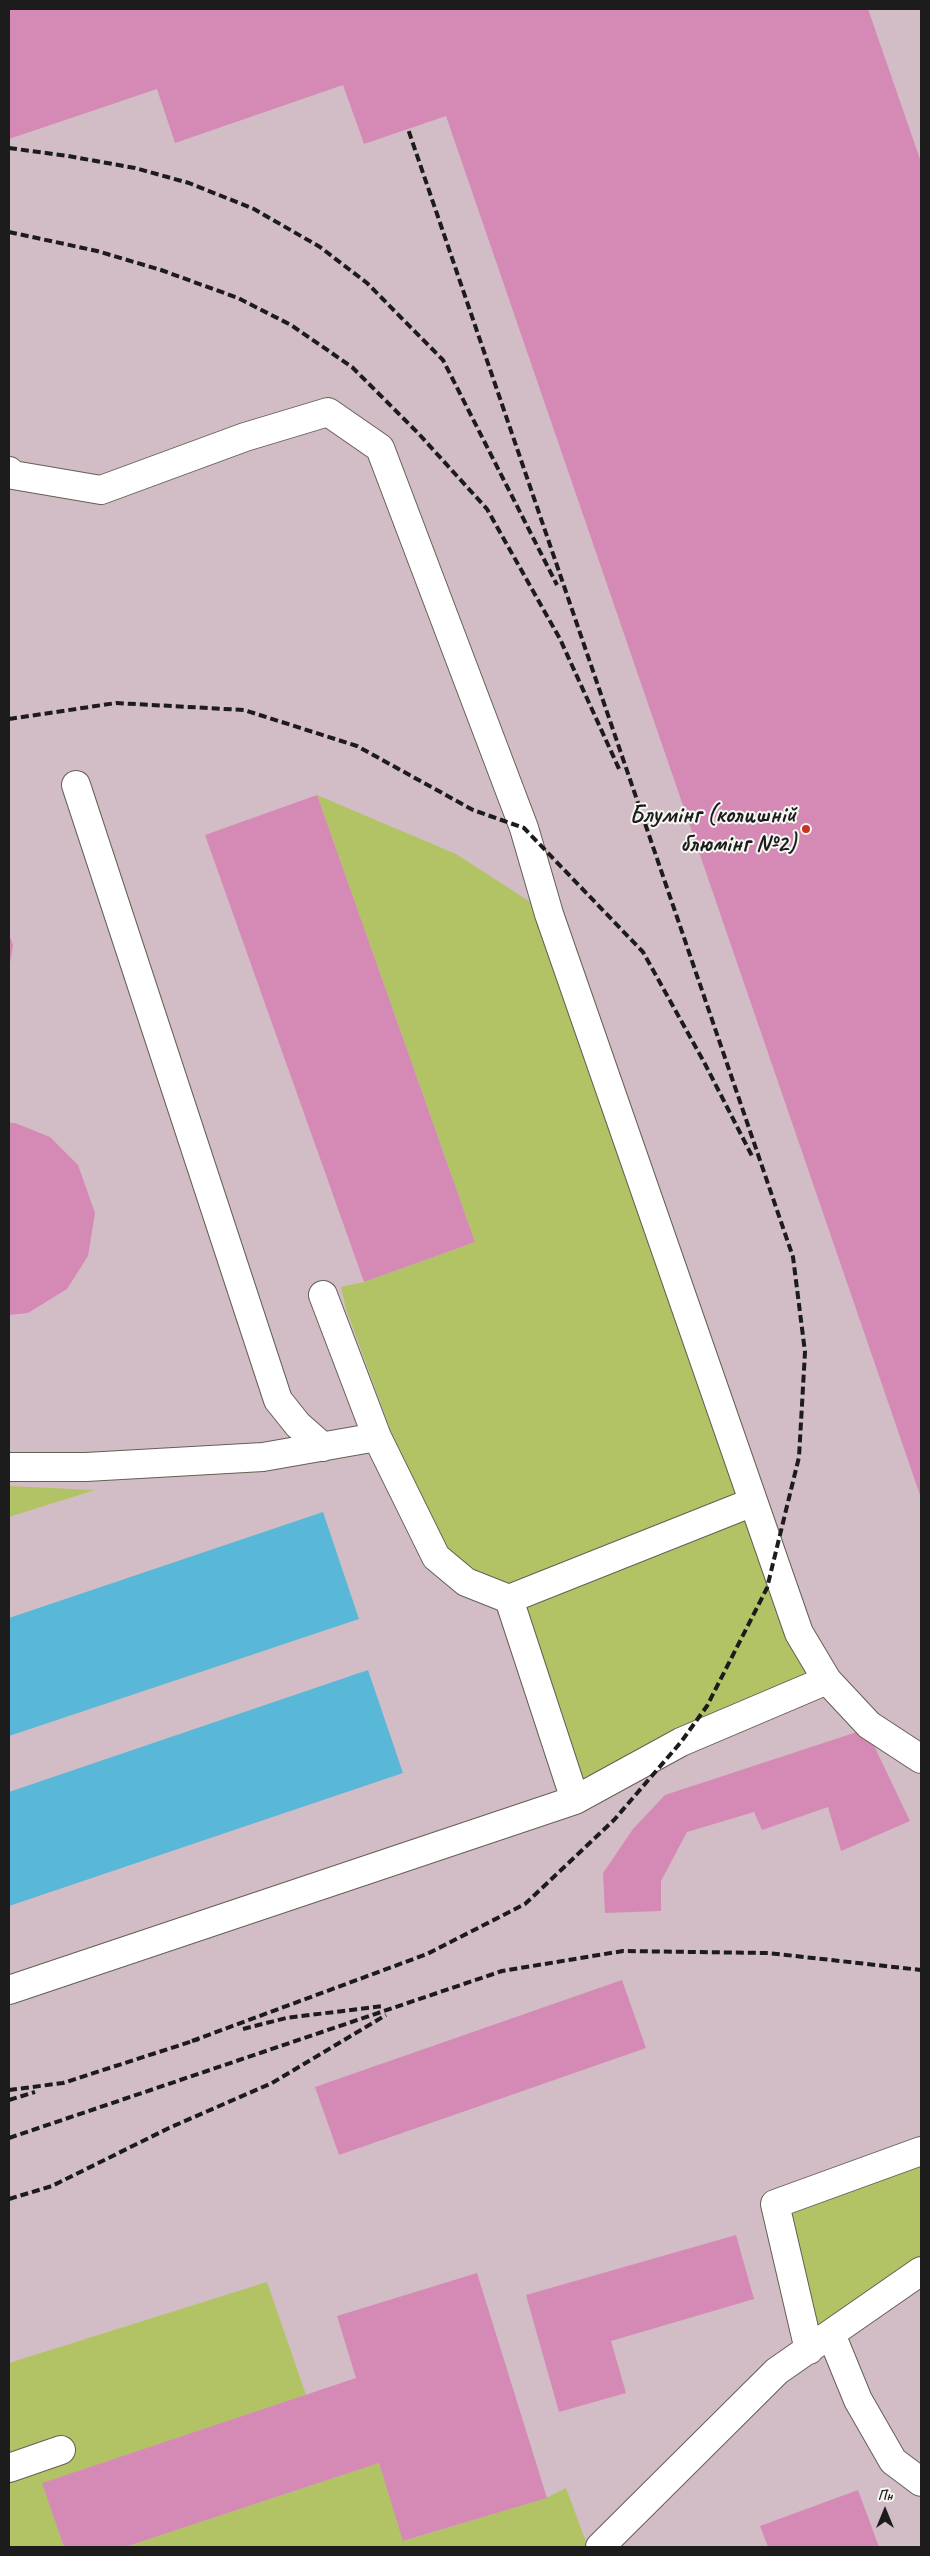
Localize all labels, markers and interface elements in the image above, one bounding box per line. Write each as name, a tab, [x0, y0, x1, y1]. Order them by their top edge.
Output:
place label: Блумінг (колишній блюмінг №2)	[629, 800, 796, 859]
marker: Блумінг (колишній блюмінг №2)	[800, 823, 812, 835]
north arrow	[860, 2486, 910, 2536]
text: Пн	[878, 2487, 892, 2504]

